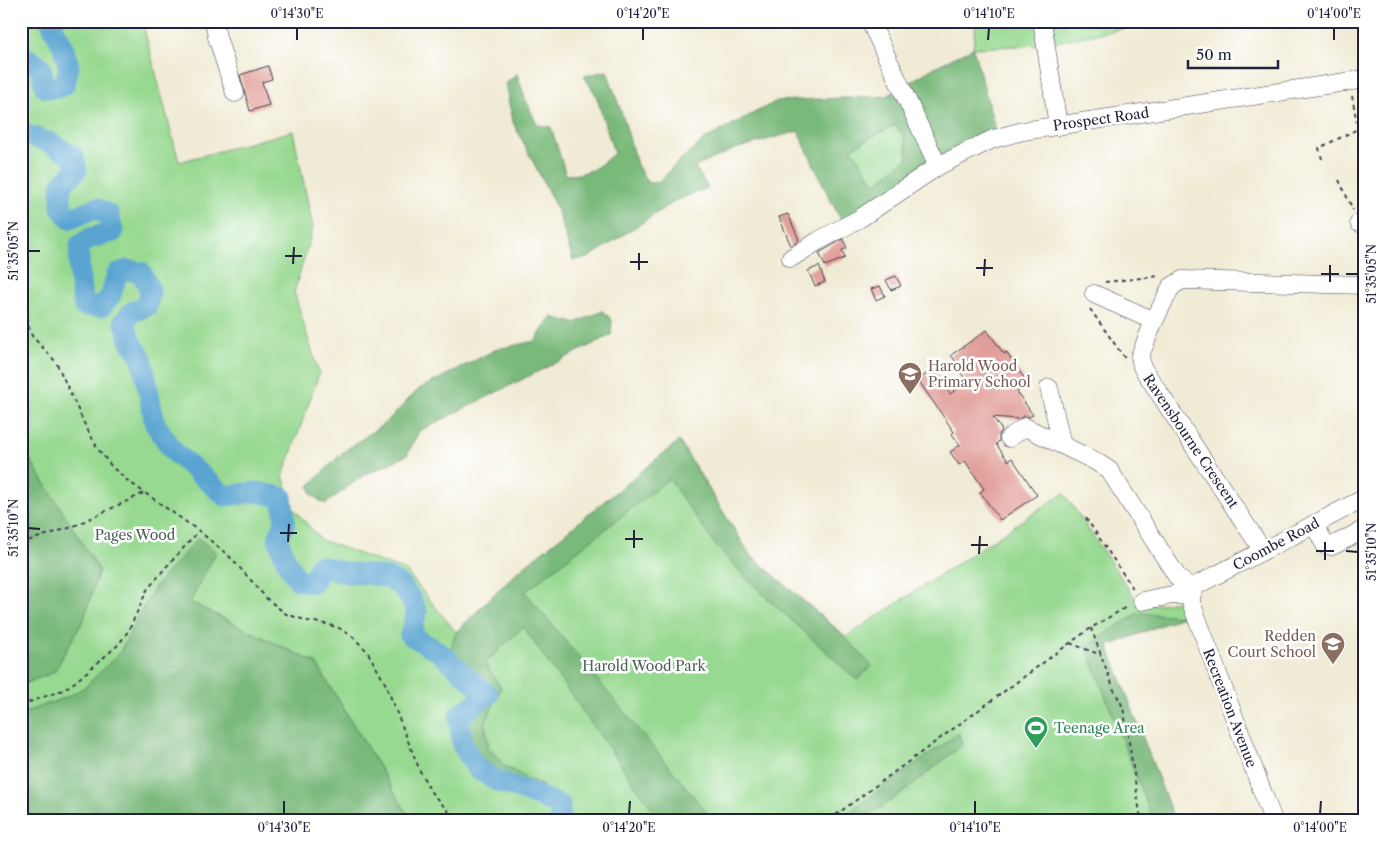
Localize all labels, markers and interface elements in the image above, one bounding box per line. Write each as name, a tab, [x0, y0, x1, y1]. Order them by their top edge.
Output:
text: 0°14'30"E	[271, 6, 323, 21]
text: 0°14'20"E	[616, 6, 670, 21]
text: 0°14'10"E	[963, 6, 1015, 21]
text: 0°14'00"E	[1307, 6, 1361, 21]
scale bar	[1188, 38, 1278, 70]
text: 50 m	[1196, 45, 1232, 64]
street label: Prospect Road	[1052, 103, 1151, 135]
text: 51°35'05"N	[6, 221, 21, 281]
text: 51°35'05"N	[1364, 244, 1379, 304]
place label: Harold Wood Primary School	[928, 357, 1031, 391]
school or university icon: Harold Wood Primary School	[897, 361, 923, 395]
street label: Ravensbourne Crescent	[1139, 370, 1243, 512]
text: 51°35'10"N	[6, 499, 21, 557]
street label: Coombe Road	[1230, 513, 1323, 574]
text: 51°35'10"N	[1364, 523, 1379, 581]
park label: Pages Wood	[95, 526, 176, 544]
place label: Redden Court School	[1228, 627, 1316, 661]
school or university icon: Redden Court School	[1320, 631, 1346, 665]
street label: Recreation Avenue	[1199, 646, 1261, 770]
park label: Harold Wood Park	[582, 657, 707, 675]
sports icon: Teenage Area	[1023, 715, 1049, 749]
place label: Teenage Area	[1054, 719, 1145, 737]
text: 0°14'30"E	[258, 820, 310, 835]
text: 0°14'20"E	[602, 820, 656, 835]
text: 0°14'10"E	[949, 820, 1001, 835]
text: 0°14'00"E	[1293, 820, 1347, 835]

